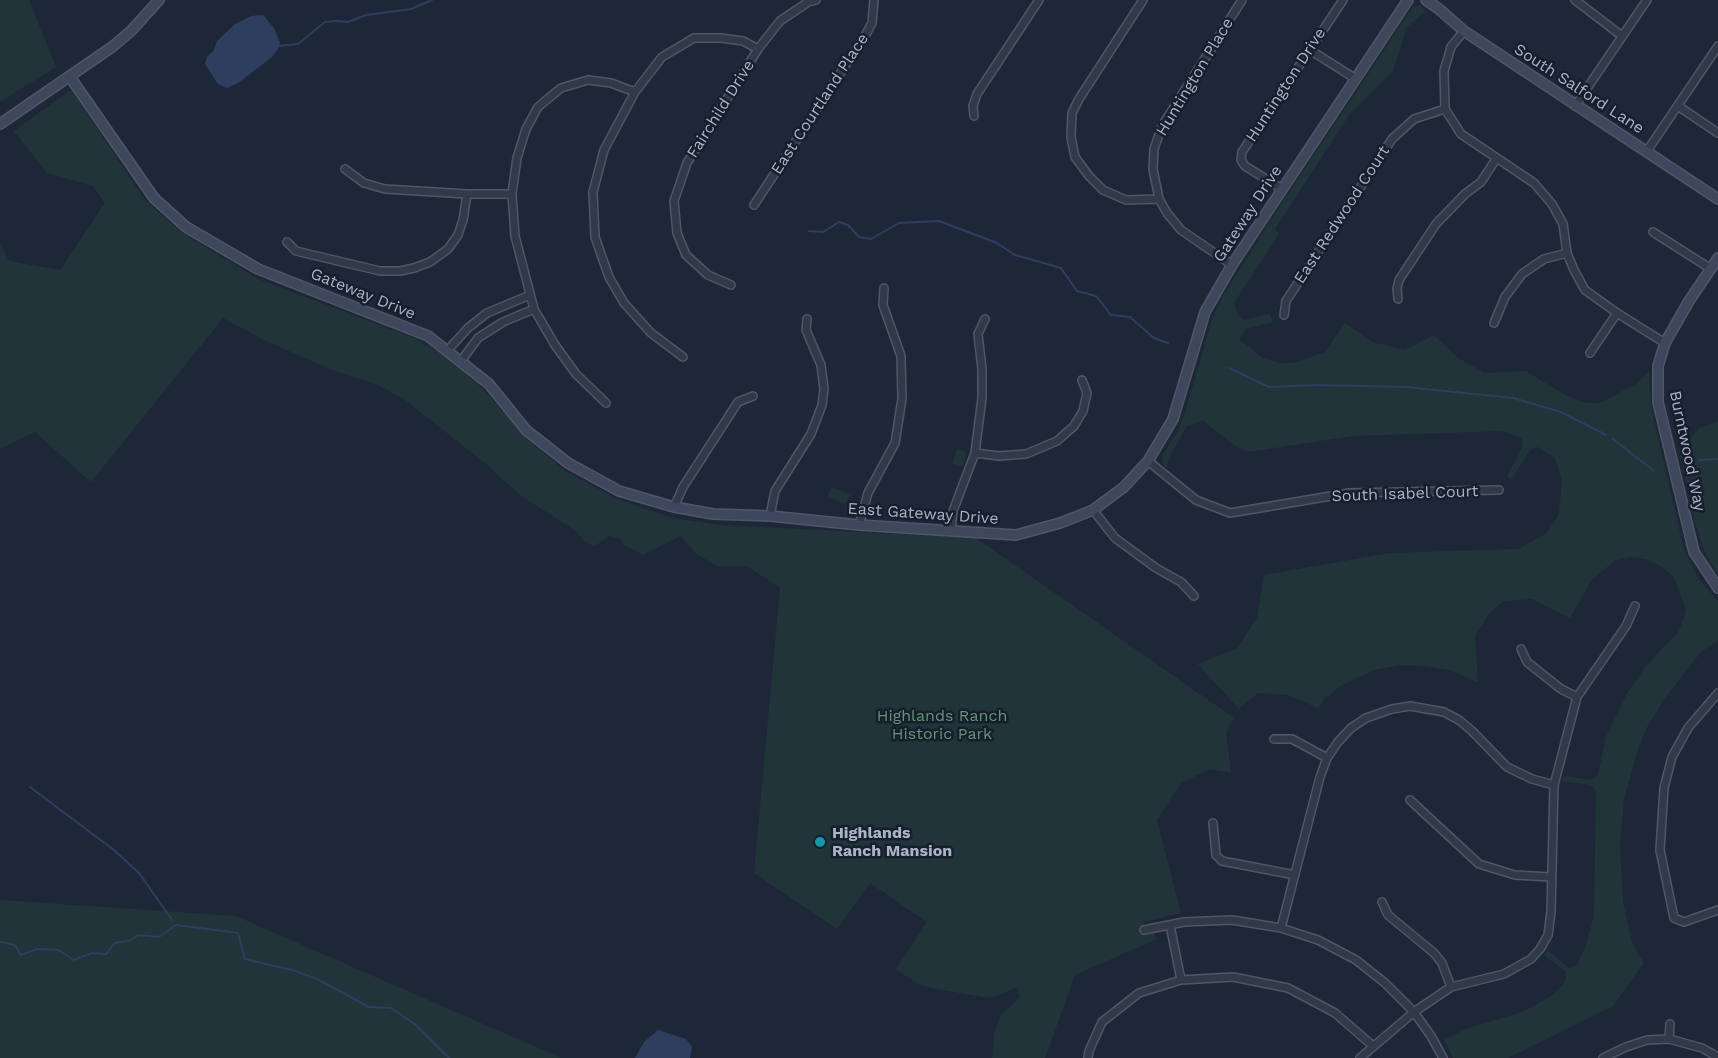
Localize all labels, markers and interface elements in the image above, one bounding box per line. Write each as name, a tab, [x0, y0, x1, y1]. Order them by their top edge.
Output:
street label: Huntington Place	[1152, 15, 1238, 139]
street label: Huntington Drive	[1242, 24, 1330, 146]
street label: East Courtland Place	[767, 30, 873, 178]
street label: South Salford Lane	[1510, 40, 1648, 138]
street label: Fairchild Drive	[683, 56, 759, 162]
street label: East Redwood Court	[1290, 142, 1394, 288]
street label: Gateway Drive	[1210, 162, 1286, 266]
street label: Gateway Drive	[308, 264, 418, 324]
street label: Burntwood Way	[1665, 389, 1709, 513]
street label: South Isabel Court	[1331, 482, 1479, 506]
street label: East Gateway Drive	[847, 499, 999, 529]
park label: Highlands Ranch Historic Park	[877, 706, 1007, 744]
place label: Highlands Ranch Mansion	[832, 823, 952, 861]
marker: Highlands Ranch Mansion	[813, 835, 827, 849]

